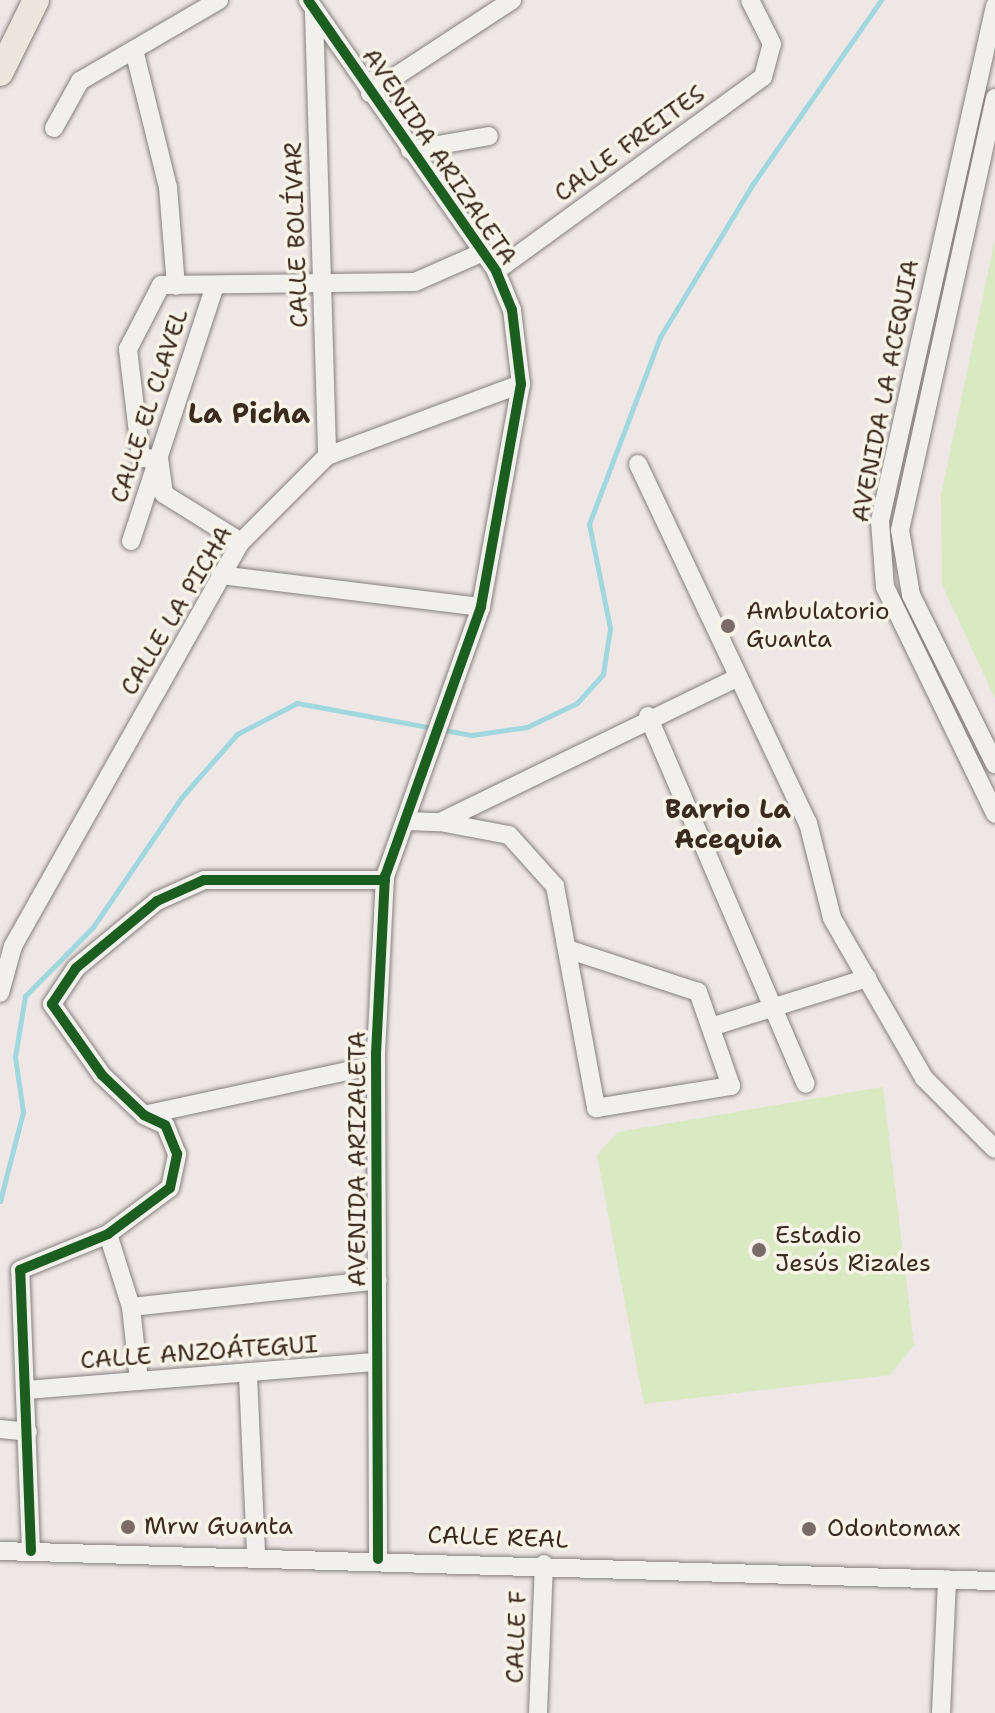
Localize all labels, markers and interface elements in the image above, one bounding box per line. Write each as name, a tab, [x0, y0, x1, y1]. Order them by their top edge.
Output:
street label: AVENIDA ARIZALETA	[356, 43, 522, 271]
street label: CALLE FREITES	[549, 80, 711, 208]
street label: CALLE BOLÍVAR	[279, 142, 315, 328]
street label: AVENIDA LA ACEQUIA	[846, 257, 926, 525]
street label: CALLE EL CLAVEL	[105, 305, 195, 507]
district label: La Picha	[188, 396, 310, 430]
street label: CALLE LA PICHA	[115, 521, 239, 701]
place label: Ambulatorio Guanta	[746, 598, 889, 654]
marker: Ambulatorio Guanta	[717, 615, 739, 637]
district label: Barrio La Acequia	[665, 793, 791, 854]
street label: AVENIDA ARIZALETA	[344, 1031, 372, 1287]
place label: Estadio Jesús Rizales	[775, 1222, 931, 1278]
marker: Estadio Jesús Rizales	[750, 1241, 768, 1259]
street label: CALLE ANZOÁTEGUI	[79, 1330, 319, 1376]
place label: Mrw Guanta	[144, 1513, 293, 1541]
place label: Odontomax	[827, 1515, 961, 1543]
marker: Mrw Guanta	[119, 1518, 137, 1536]
marker: Odontomax	[798, 1518, 820, 1540]
street label: CALLE REAL	[427, 1521, 569, 1555]
street label: CALLE F	[501, 1590, 533, 1684]

